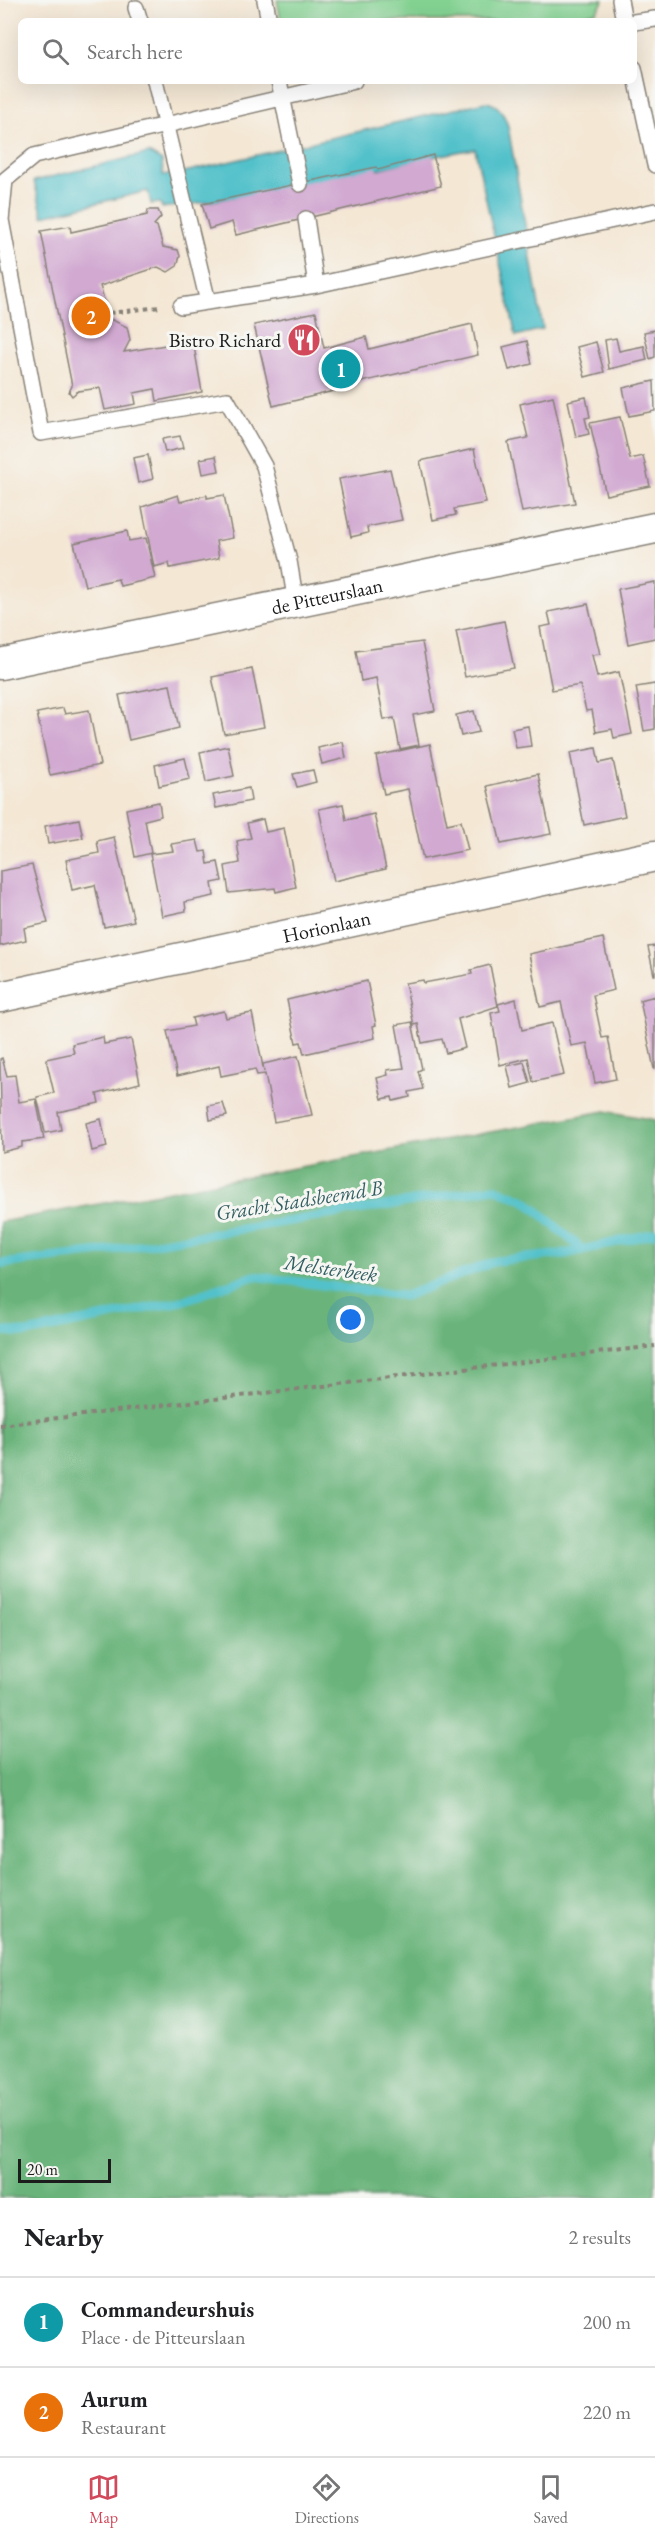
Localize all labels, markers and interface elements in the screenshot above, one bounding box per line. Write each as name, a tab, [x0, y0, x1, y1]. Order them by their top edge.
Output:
search box	[18, 18, 637, 84]
icon: search	[39, 35, 72, 68]
text: Search here	[87, 37, 182, 66]
pin: 2	[72, 294, 110, 338]
restaurant icon: Bistro Richard	[286, 322, 322, 358]
place label: Bistro Richard	[169, 327, 282, 353]
pin: 1	[322, 346, 360, 392]
street label: de Pitteurslaan	[269, 572, 386, 620]
street label: Horionlaan	[280, 904, 373, 949]
water label: Gracht Stadsbeemd B	[214, 1173, 385, 1227]
water label: Melsterbeek	[281, 1248, 379, 1288]
your location	[336, 1305, 365, 1334]
scale bar	[18, 2156, 111, 2184]
text: 20 m	[27, 2159, 58, 2180]
text: Nearby	[24, 2220, 104, 2254]
text: 2 results	[568, 2224, 631, 2250]
text: Commandeurshuis	[81, 2295, 254, 2324]
text: 1	[38, 2309, 49, 2335]
text: 200 m	[583, 2309, 631, 2335]
text: Place · de Pitteurslaan	[81, 2324, 246, 2350]
text: Aurum	[81, 2385, 148, 2414]
text: 2	[38, 2399, 49, 2425]
text: 220 m	[583, 2399, 631, 2425]
text: Restaurant	[81, 2414, 166, 2440]
tab: Map	[87, 2471, 120, 2528]
tab: Directions	[295, 2471, 359, 2528]
tab: Saved	[533, 2471, 568, 2528]

